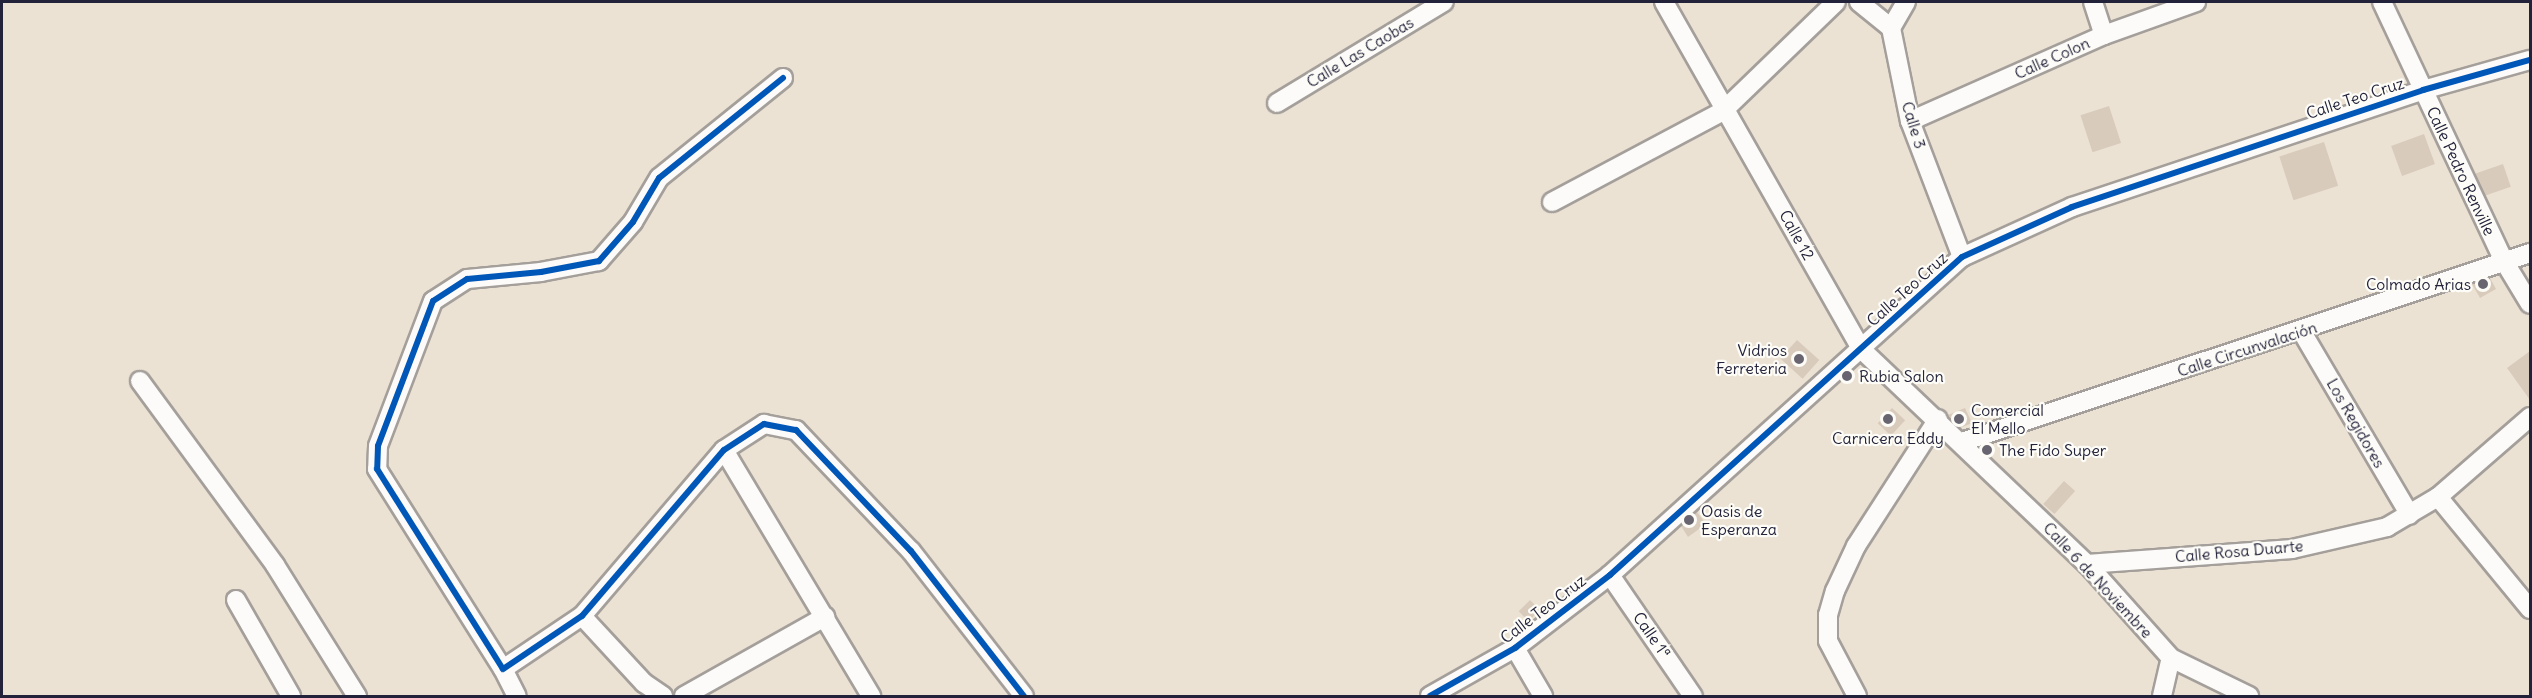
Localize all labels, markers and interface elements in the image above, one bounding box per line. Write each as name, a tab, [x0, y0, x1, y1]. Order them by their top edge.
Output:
street label: Calle Las Caobas	[1303, 12, 1417, 92]
street label: Calle Colon	[2011, 33, 2093, 83]
street label: Calle Teo Cruz	[2304, 73, 2406, 123]
street label: Calle 3	[1898, 99, 1930, 151]
street label: Calle Pedro Renville	[2423, 103, 2499, 239]
street label: Calle 12	[1775, 207, 1819, 263]
street label: Calle Teo Cruz	[1863, 248, 1951, 330]
place label: Colmado Arias	[2366, 274, 2471, 294]
marker: Colmado Arias	[2476, 277, 2490, 291]
street label: Calle Circunvalación	[2175, 317, 2319, 381]
place label: Vidrios Ferreteria	[1716, 340, 1787, 378]
marker: Vidrios Ferreteria	[1792, 352, 1806, 366]
place label: Rubia Salon	[1859, 366, 1944, 386]
marker: Rubia Salon	[1840, 369, 1854, 383]
street label: Los Regidores	[2323, 375, 2389, 471]
place label: Comercial El Mello	[1971, 400, 2044, 438]
marker: Carnicera Eddy	[1881, 412, 1895, 426]
marker: Comercial El Mello	[1952, 412, 1966, 426]
place label: Carnicera Eddy	[1832, 428, 1944, 448]
place label: The Fido Super	[1999, 440, 2106, 460]
marker: The Fido Super	[1980, 443, 1994, 457]
place label: Oasis de Esperanza	[1701, 501, 1777, 539]
marker: Oasis de Esperanza	[1682, 513, 1696, 527]
street label: Calle 6 de Noviembre	[2039, 518, 2157, 642]
street label: Calle Rosa Duarte	[2174, 536, 2304, 566]
street label: Calle Teo Cruz	[1497, 571, 1589, 647]
street label: Calle 1ª	[1629, 608, 1675, 662]

